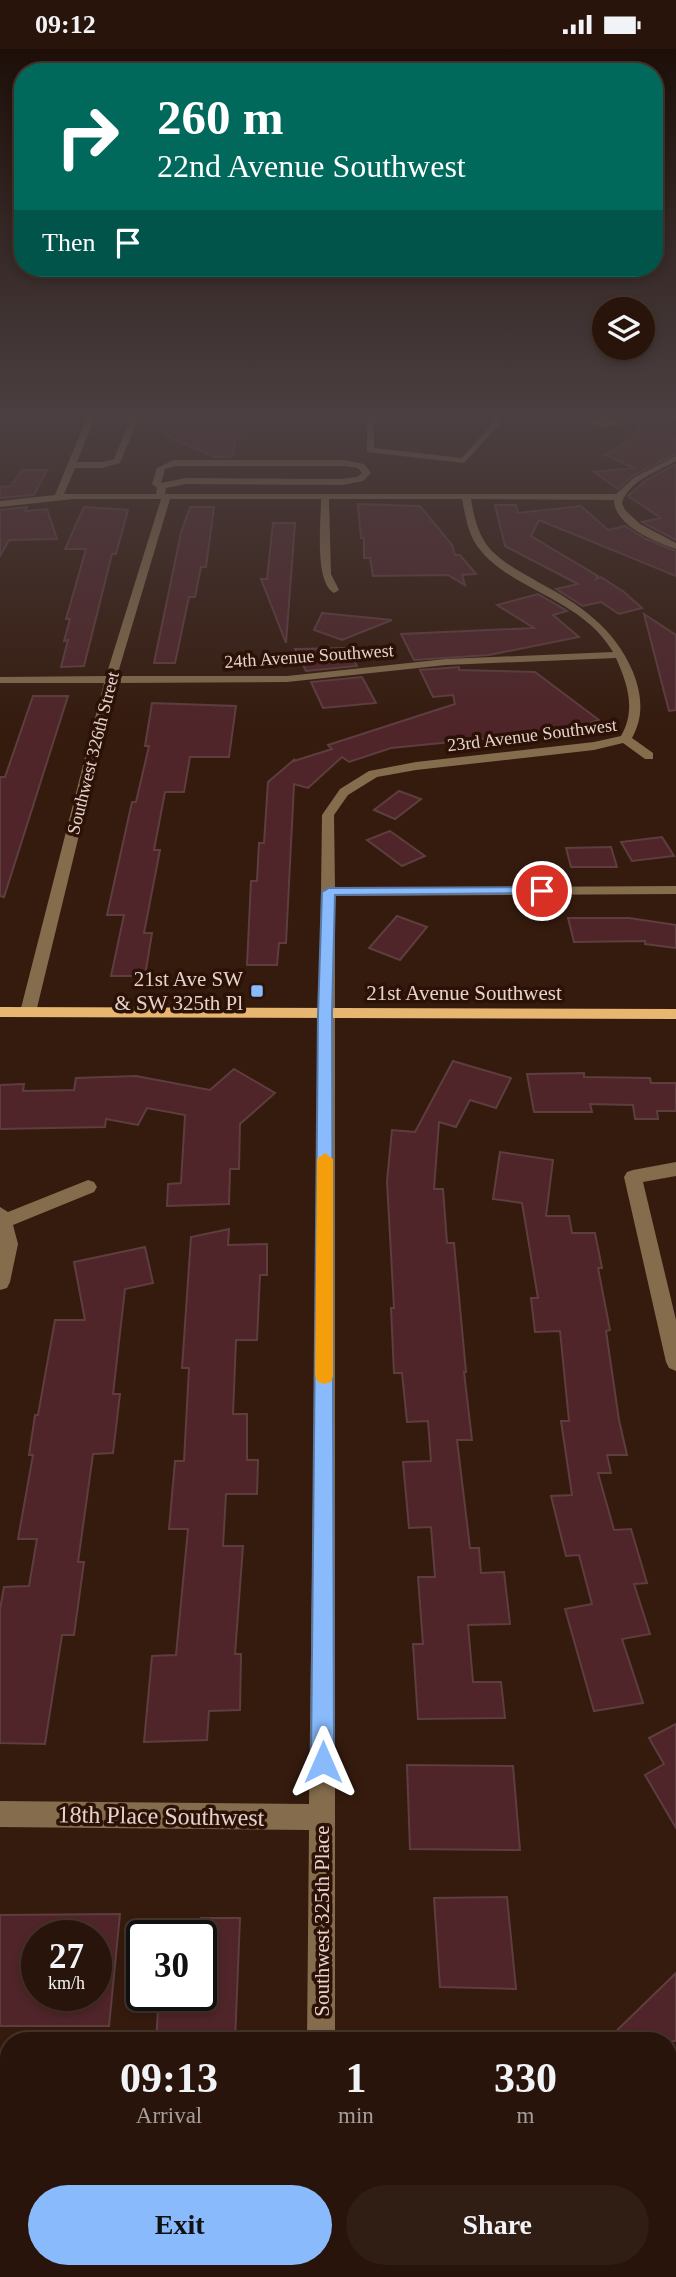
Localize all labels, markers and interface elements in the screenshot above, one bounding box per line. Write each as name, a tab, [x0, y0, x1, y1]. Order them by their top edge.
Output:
text: 09:12	[35, 10, 96, 39]
text: 260 m	[157, 90, 284, 145]
icon: right	[42, 91, 133, 182]
text: 22nd Avenue Southwest	[157, 148, 466, 184]
icon: arrive	[109, 224, 147, 262]
text: Then	[42, 228, 95, 257]
map controls	[592, 297, 655, 360]
button: layers	[592, 297, 655, 360]
street label: 24th Avenue Southwest	[224, 640, 394, 672]
street label: Southwest 326th Street	[63, 670, 123, 836]
street label: 23rd Avenue Southwest	[446, 715, 618, 755]
pin	[512, 861, 572, 921]
icon: arrive	[523, 872, 561, 910]
place label: 21st Ave SW & SW 325th Pl	[114, 967, 243, 1015]
street label: 21st Avenue Southwest	[366, 981, 562, 1005]
marker: 21st Ave SW & SW 325th Pl	[249, 983, 265, 999]
position arrow	[286, 1725, 360, 1799]
street label: 18th Place Southwest	[57, 1801, 265, 1831]
street label: Southwest 325th Place	[310, 1825, 334, 2017]
speed limit sign: 30	[126, 1920, 217, 2011]
text: 27	[49, 1937, 84, 1976]
text: km/h	[48, 1973, 85, 1993]
text: 09:13	[120, 2055, 218, 2101]
text: 1	[345, 2055, 366, 2101]
text: 330	[494, 2055, 557, 2101]
text: Arrival	[136, 2103, 202, 2128]
text: min	[338, 2103, 374, 2128]
text: m	[516, 2103, 534, 2128]
button: Exit	[28, 2185, 332, 2265]
button: Share	[346, 2185, 649, 2265]

